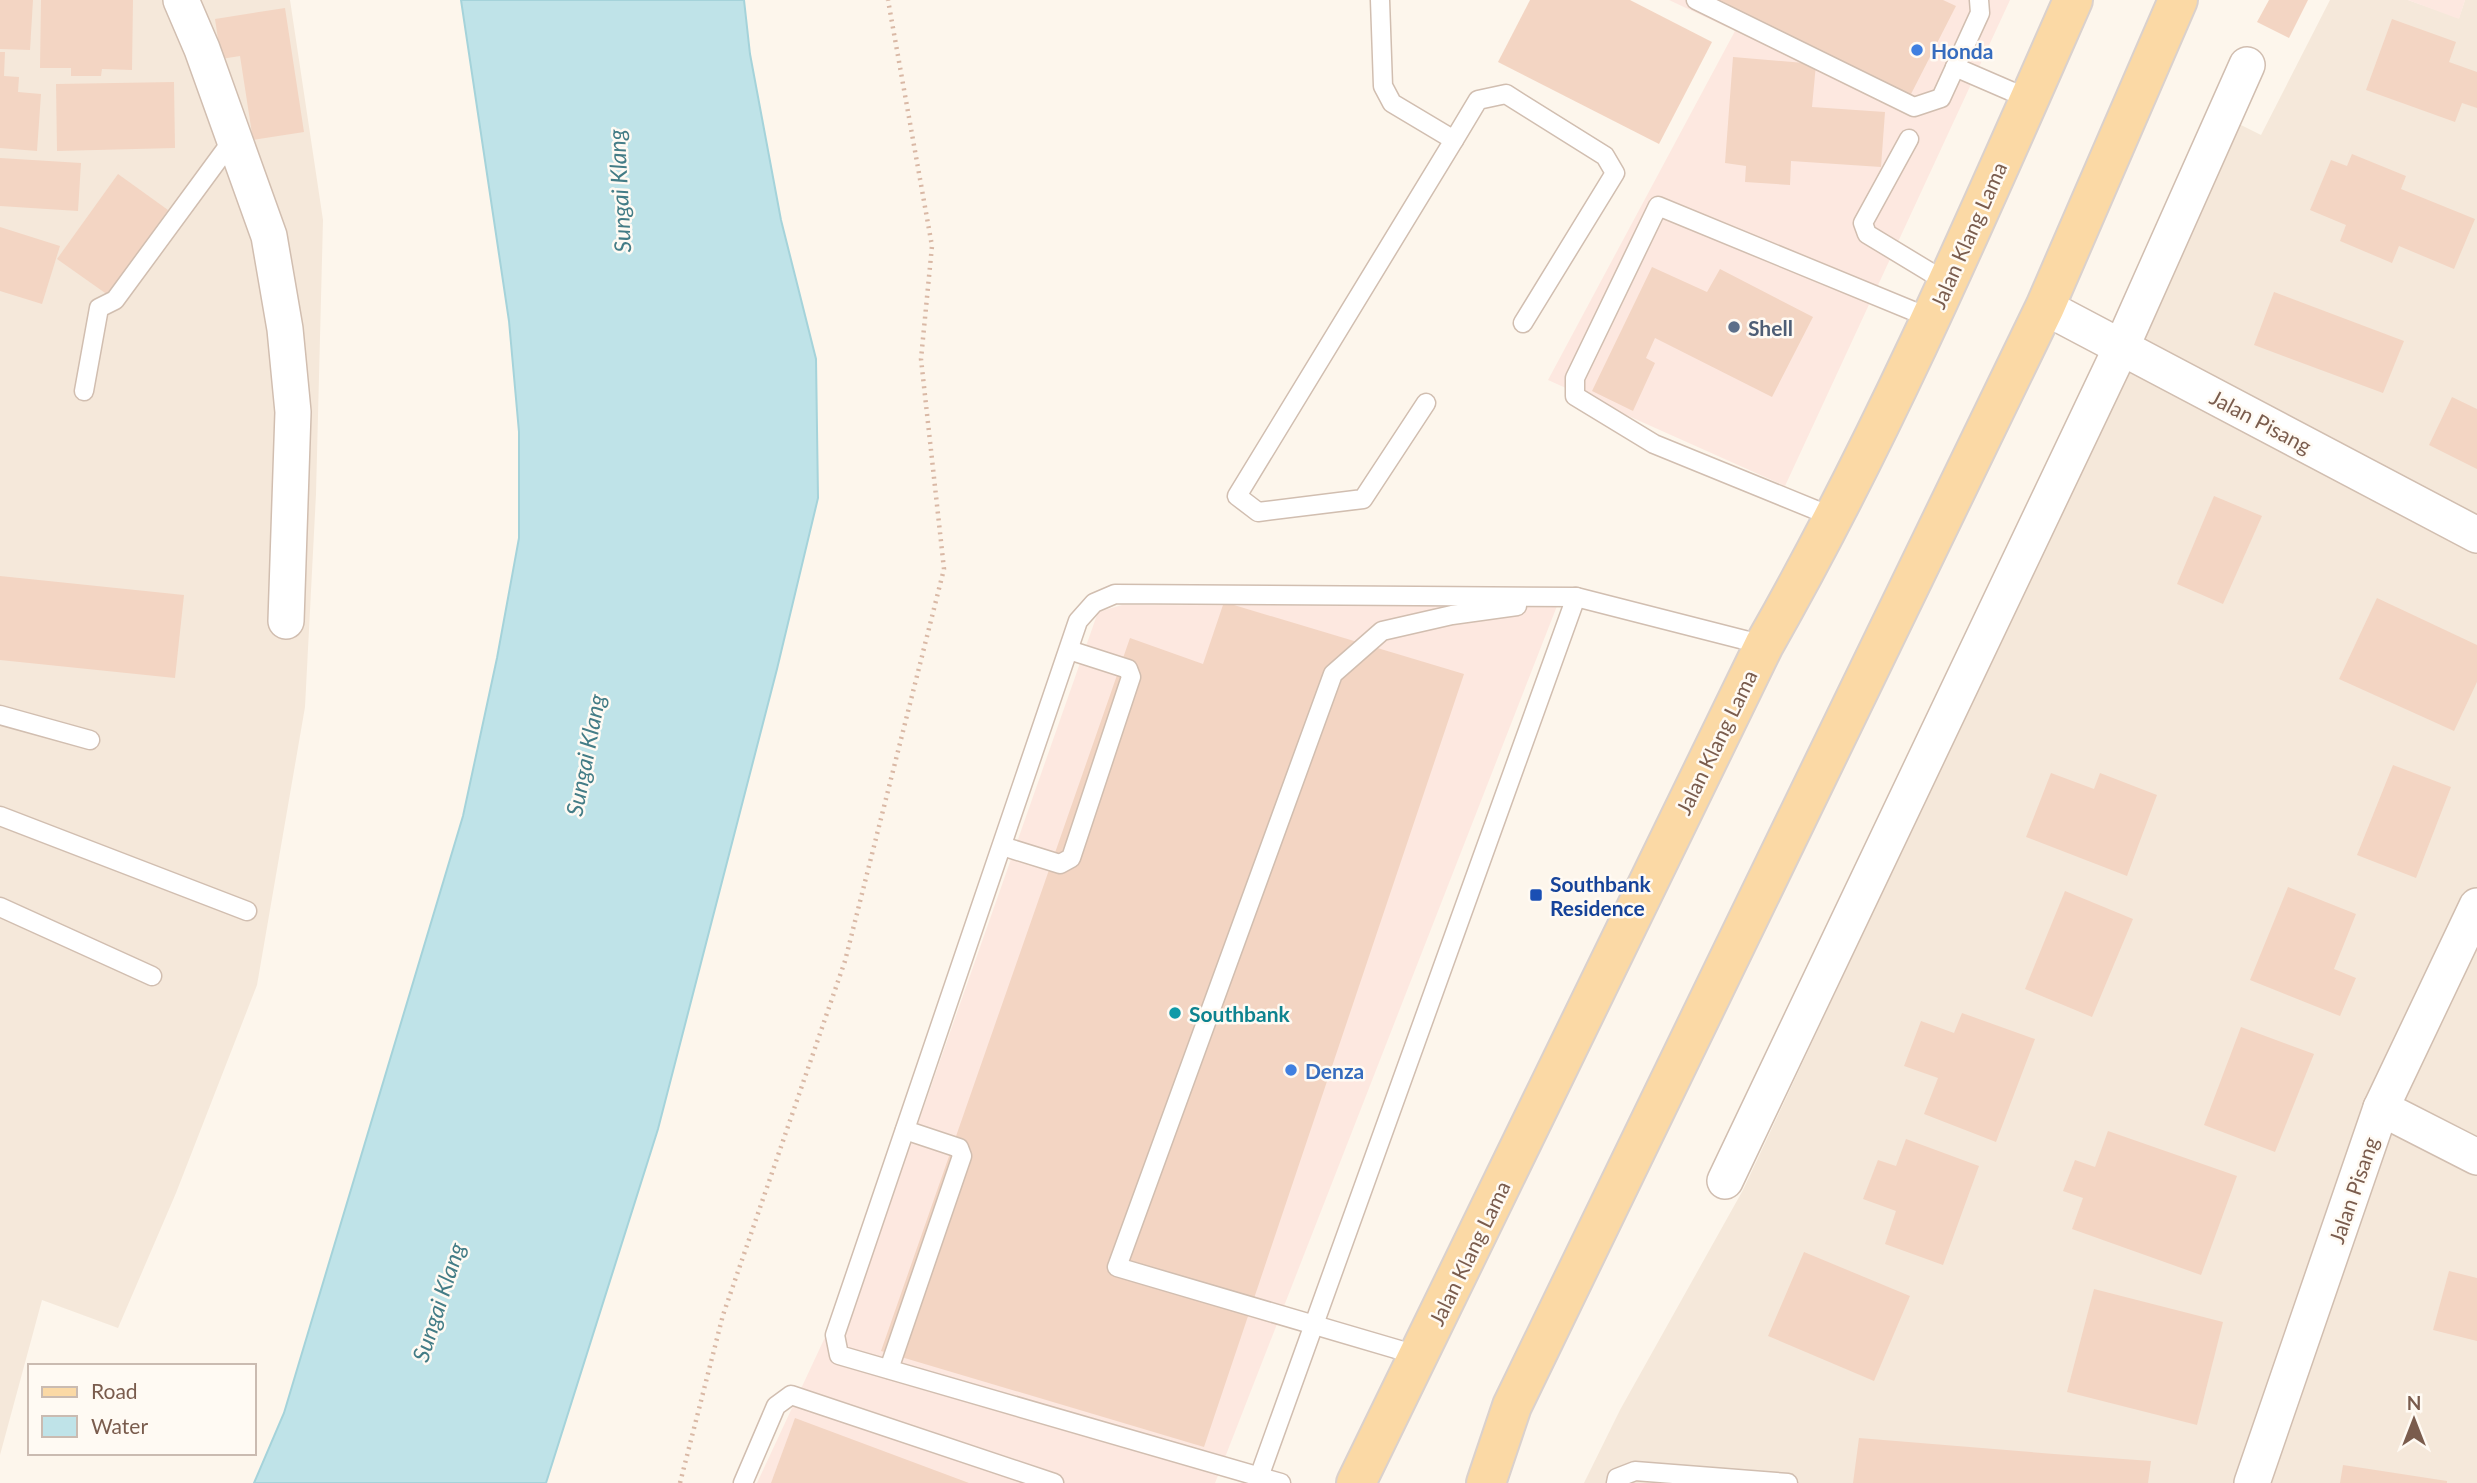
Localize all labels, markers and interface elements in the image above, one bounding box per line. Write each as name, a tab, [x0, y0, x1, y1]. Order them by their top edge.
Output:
place label: Honda	[1931, 38, 1993, 63]
marker: Honda	[1909, 42, 1925, 58]
water label: Sungai Klang	[602, 128, 636, 253]
street label: Jalan Klang Lama	[1925, 158, 2011, 312]
place label: Shell	[1748, 315, 1793, 340]
marker: Shell	[1726, 319, 1742, 335]
street label: Jalan Pisang	[2206, 384, 2316, 458]
street label: Jalan Klang Lama	[1670, 666, 1762, 818]
water label: Sungai Klang	[559, 691, 611, 818]
place label: Southbank Residence	[1550, 871, 1651, 920]
marker: Southbank Residence	[1528, 887, 1544, 903]
place label: Southbank	[1189, 1001, 1290, 1026]
marker: Southbank	[1167, 1005, 1183, 1021]
place label: Denza	[1305, 1058, 1364, 1083]
marker: Denza	[1283, 1062, 1299, 1078]
street label: Jalan Pisang	[2323, 1133, 2383, 1247]
street label: Jalan Klang Lama	[1423, 1177, 1515, 1329]
water label: Sungai Klang	[406, 1238, 471, 1365]
legend	[28, 1364, 256, 1455]
text: Road	[91, 1378, 138, 1403]
north arrow	[2379, 1385, 2449, 1455]
text: N	[2407, 1391, 2421, 1414]
text: Water	[91, 1413, 148, 1438]

